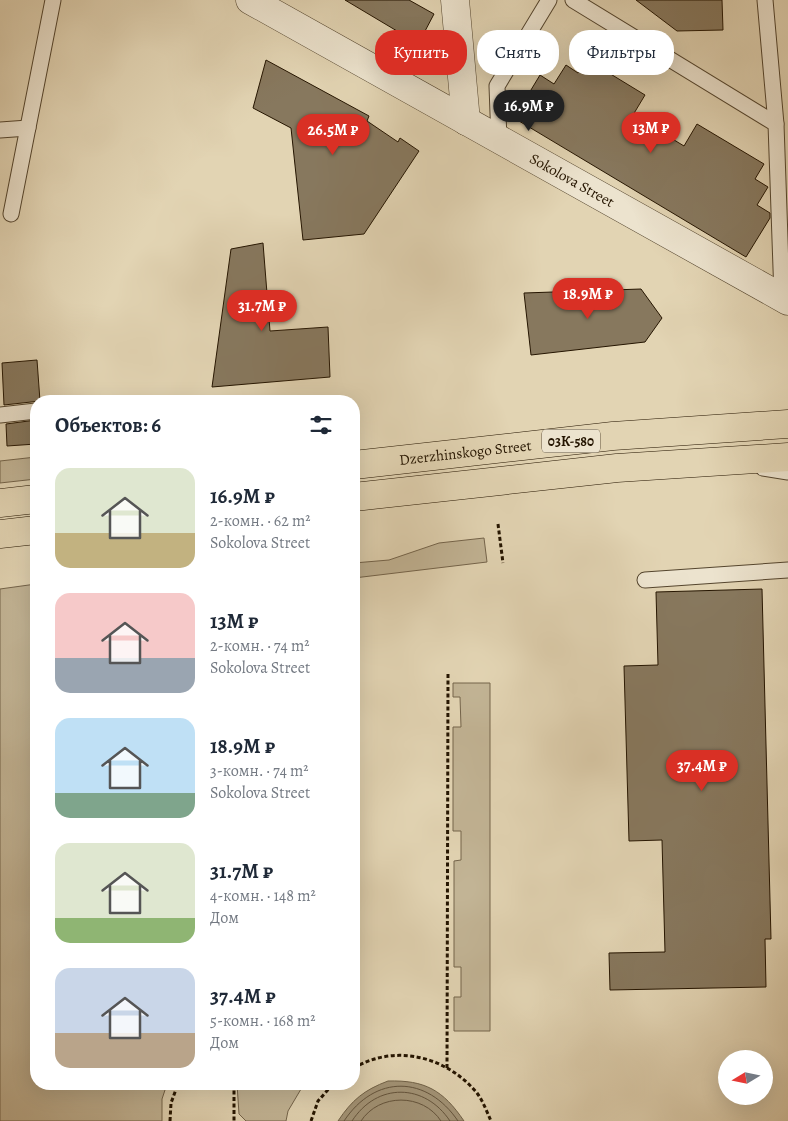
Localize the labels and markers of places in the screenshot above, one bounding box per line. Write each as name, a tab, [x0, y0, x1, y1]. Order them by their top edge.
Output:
pin: 16.9M ₽	[483, 90, 575, 132]
pin: 13M ₽	[616, 112, 686, 154]
pin: 26.5M ₽	[287, 114, 379, 156]
pin: 18.9M ₽	[542, 278, 634, 320]
pin: 31.7M ₽	[216, 290, 308, 332]
pin: 37.4M ₽	[656, 750, 748, 792]

